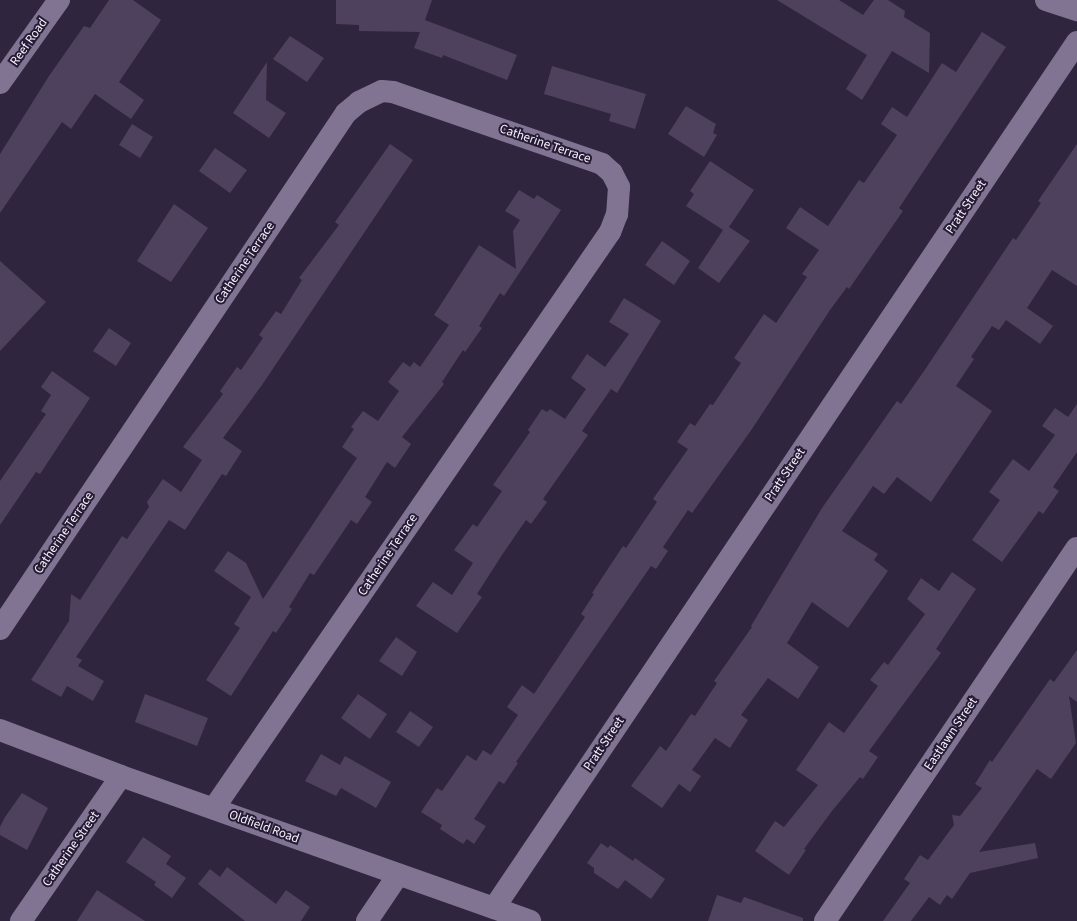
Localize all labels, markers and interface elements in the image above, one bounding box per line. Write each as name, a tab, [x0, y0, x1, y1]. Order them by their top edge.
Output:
street label: Reef Road	[7, 15, 51, 69]
street label: Catherine Terrace	[497, 121, 593, 167]
street label: Pratt Street	[942, 177, 990, 237]
street label: Catherine Terrace	[212, 219, 278, 307]
street label: Pratt Street	[761, 445, 809, 505]
street label: Catherine Terrace	[31, 489, 97, 577]
street label: Catherine Terrace	[355, 511, 421, 599]
street label: Eastlawn Street	[921, 695, 981, 773]
street label: Pratt Street	[580, 714, 628, 774]
street label: Oldfield Road	[227, 807, 301, 847]
street label: Catherine Street	[39, 808, 103, 890]

